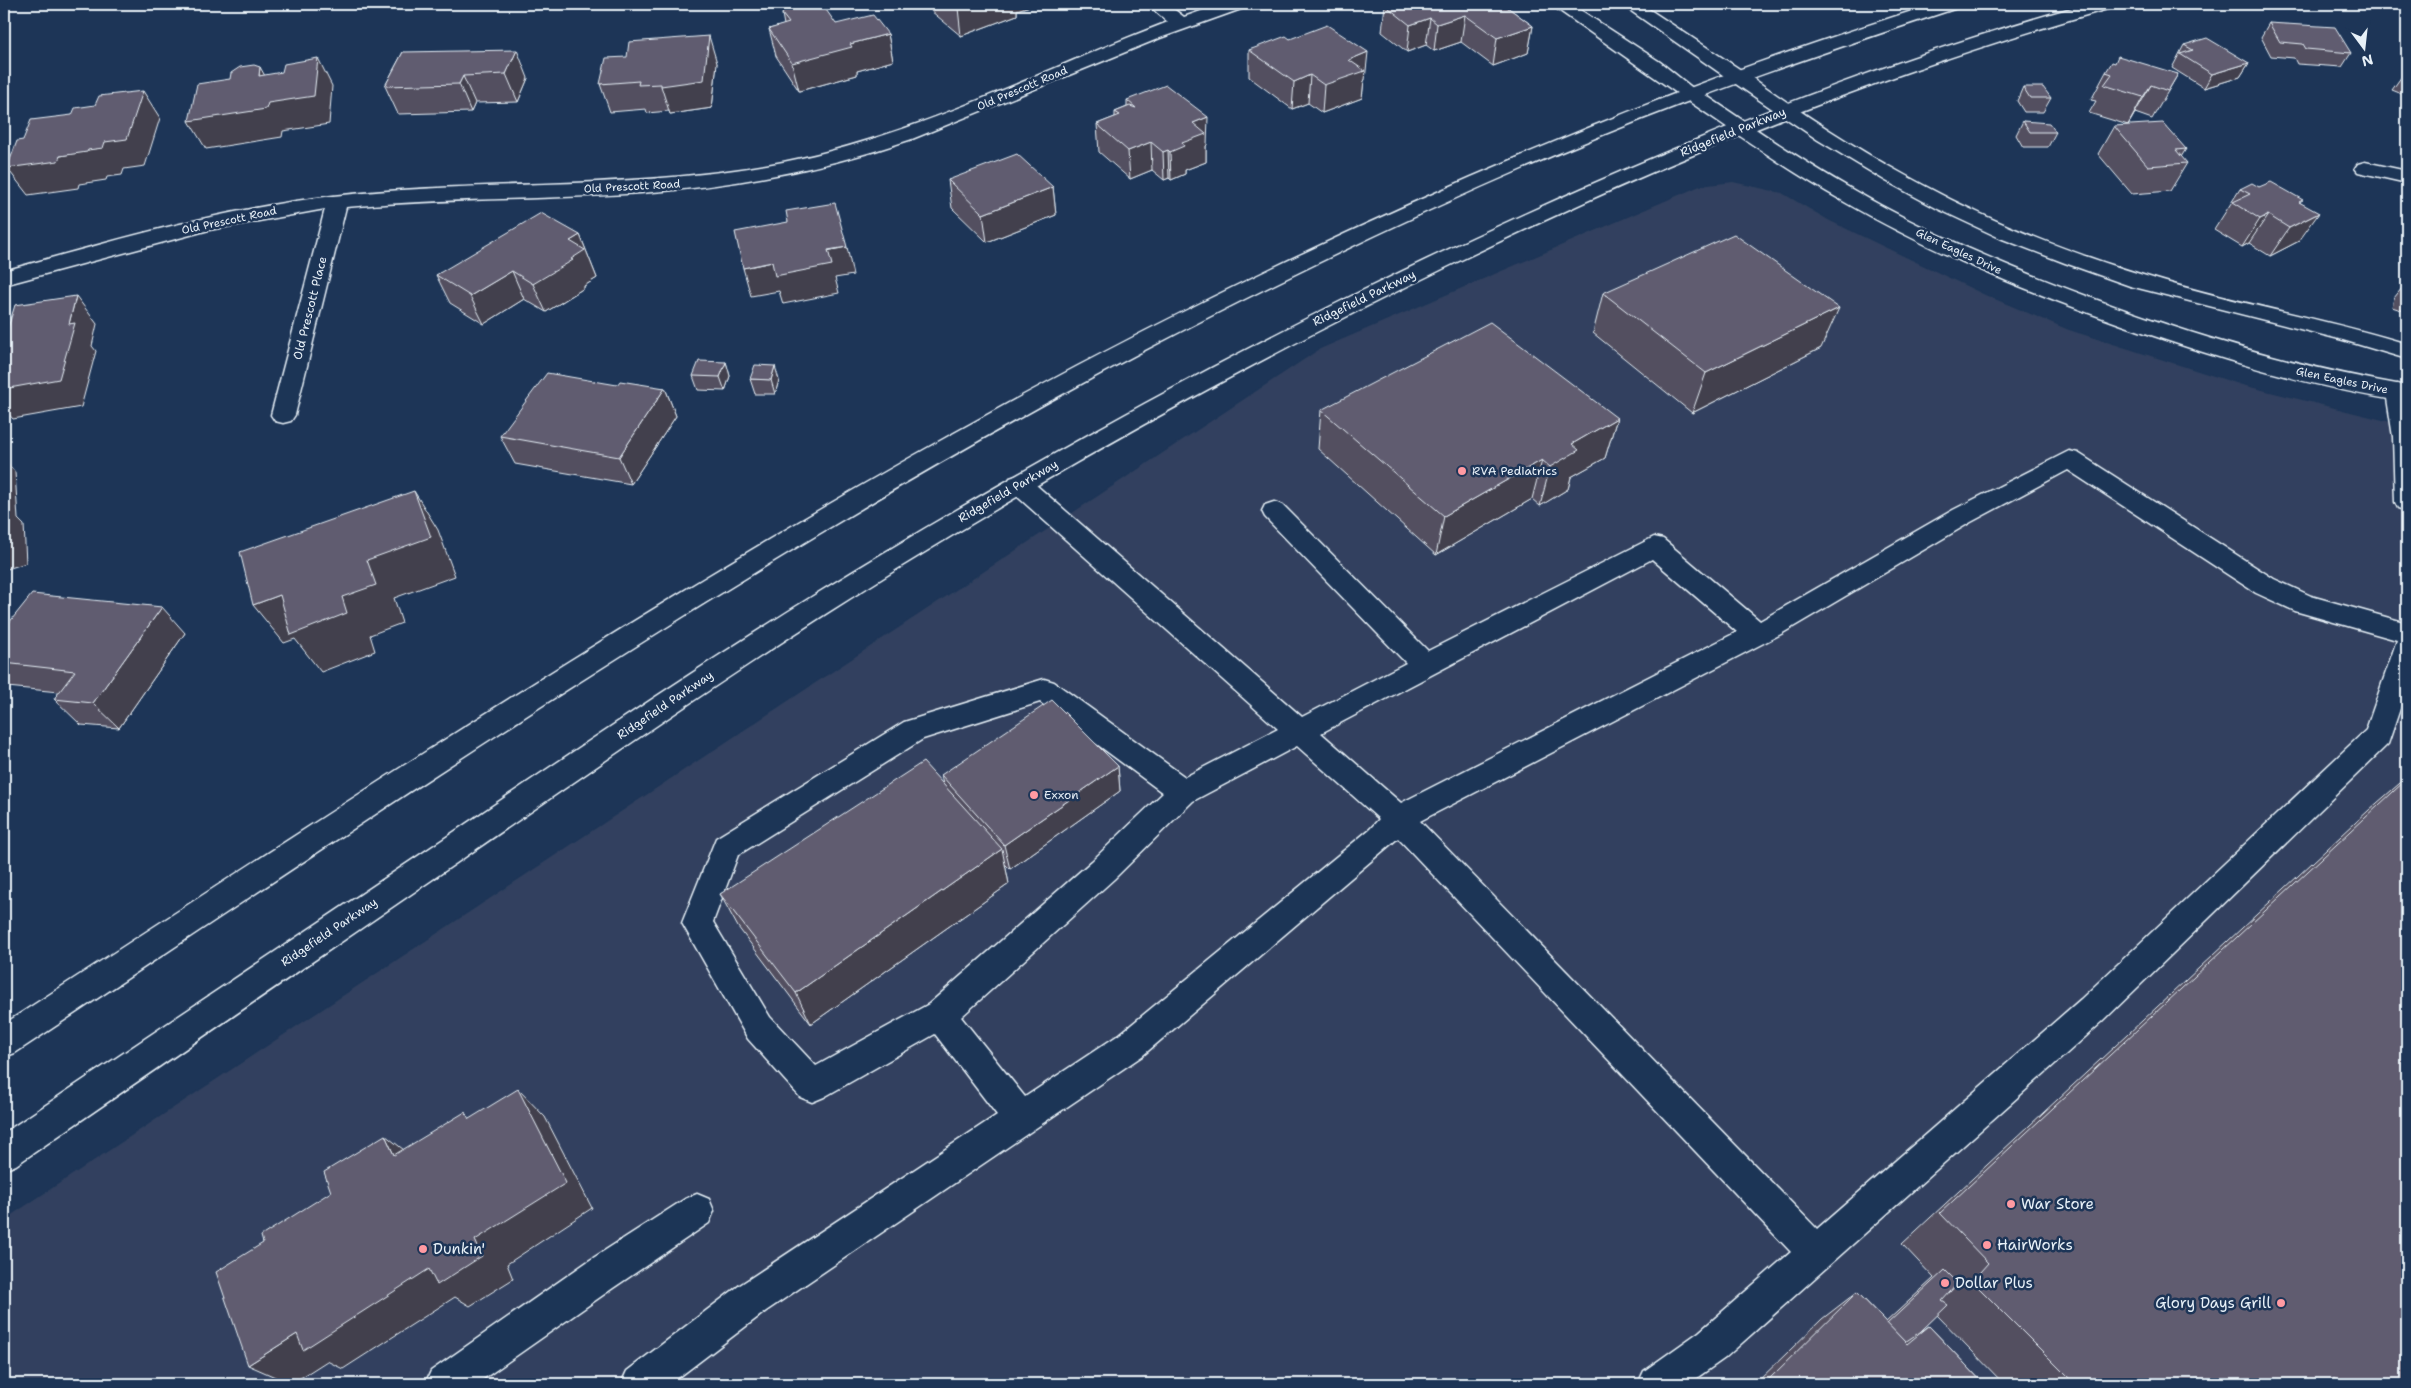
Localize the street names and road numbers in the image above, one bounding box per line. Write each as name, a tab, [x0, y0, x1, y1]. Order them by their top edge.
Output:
street label: Old Prescott Road	[975, 63, 1070, 114]
street label: Ridgefield Parkway	[1678, 103, 1788, 161]
street label: Old Prescott Road	[583, 176, 681, 197]
street label: Old Prescott Road	[180, 203, 278, 238]
street label: Glen Eagles Drive	[1913, 225, 2004, 278]
street label: Old Prescott Place	[289, 254, 331, 361]
street label: Ridgefield Parkway	[1310, 266, 1418, 330]
street label: Glen Eagles Drive	[2295, 363, 2389, 398]
street label: Ridgefield Parkway	[955, 456, 1061, 526]
street label: Ridgefield Parkway	[614, 667, 716, 743]
street label: Ridgefield Parkway	[278, 894, 380, 970]

